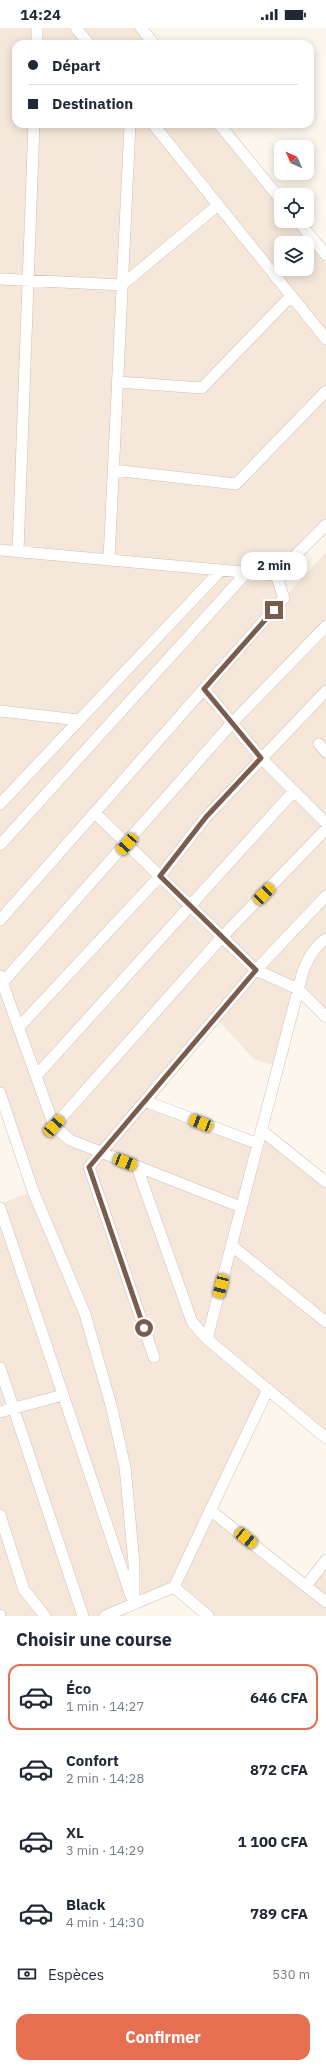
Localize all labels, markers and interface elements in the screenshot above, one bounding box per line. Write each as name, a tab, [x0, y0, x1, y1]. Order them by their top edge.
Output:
text: 14:24	[20, 5, 61, 24]
text: Départ	[52, 56, 100, 75]
text: Destination	[52, 94, 133, 113]
north arrow	[274, 140, 314, 180]
map controls	[274, 140, 314, 276]
button: locate	[274, 188, 314, 228]
button: layers	[274, 236, 314, 276]
callout: 2 min	[241, 552, 307, 580]
text: 2 min	[257, 557, 291, 574]
route end	[265, 601, 283, 619]
car	[115, 831, 139, 857]
car	[251, 881, 277, 907]
car	[42, 1113, 66, 1139]
car	[188, 1113, 214, 1133]
car	[112, 1152, 138, 1172]
car	[212, 1273, 230, 1299]
route start	[135, 1319, 153, 1337]
car	[233, 1526, 259, 1550]
text: Choisir une course	[16, 1628, 172, 1651]
icon: car	[18, 1679, 54, 1715]
text: Éco	[66, 1679, 91, 1698]
text: 646 CFA	[250, 1688, 308, 1707]
text: 1 min · 14:27	[66, 1698, 144, 1715]
icon: car	[18, 1751, 54, 1787]
text: Confort	[66, 1751, 119, 1770]
text: 872 CFA	[250, 1760, 308, 1779]
text: 2 min · 14:28	[66, 1770, 144, 1787]
icon: car	[18, 1823, 54, 1859]
text: XL	[66, 1823, 84, 1842]
text: 1 100 CFA	[237, 1832, 308, 1851]
text: 3 min · 14:29	[66, 1842, 144, 1859]
icon: car	[18, 1895, 54, 1931]
text: Black	[66, 1895, 106, 1914]
text: 789 CFA	[250, 1904, 308, 1923]
text: 4 min · 14:30	[66, 1914, 144, 1931]
icon: cash	[16, 1963, 38, 1985]
text: Espèces	[48, 1965, 104, 1984]
text: 530 m	[272, 1966, 310, 1983]
button: Confirmer	[16, 2014, 310, 2060]

